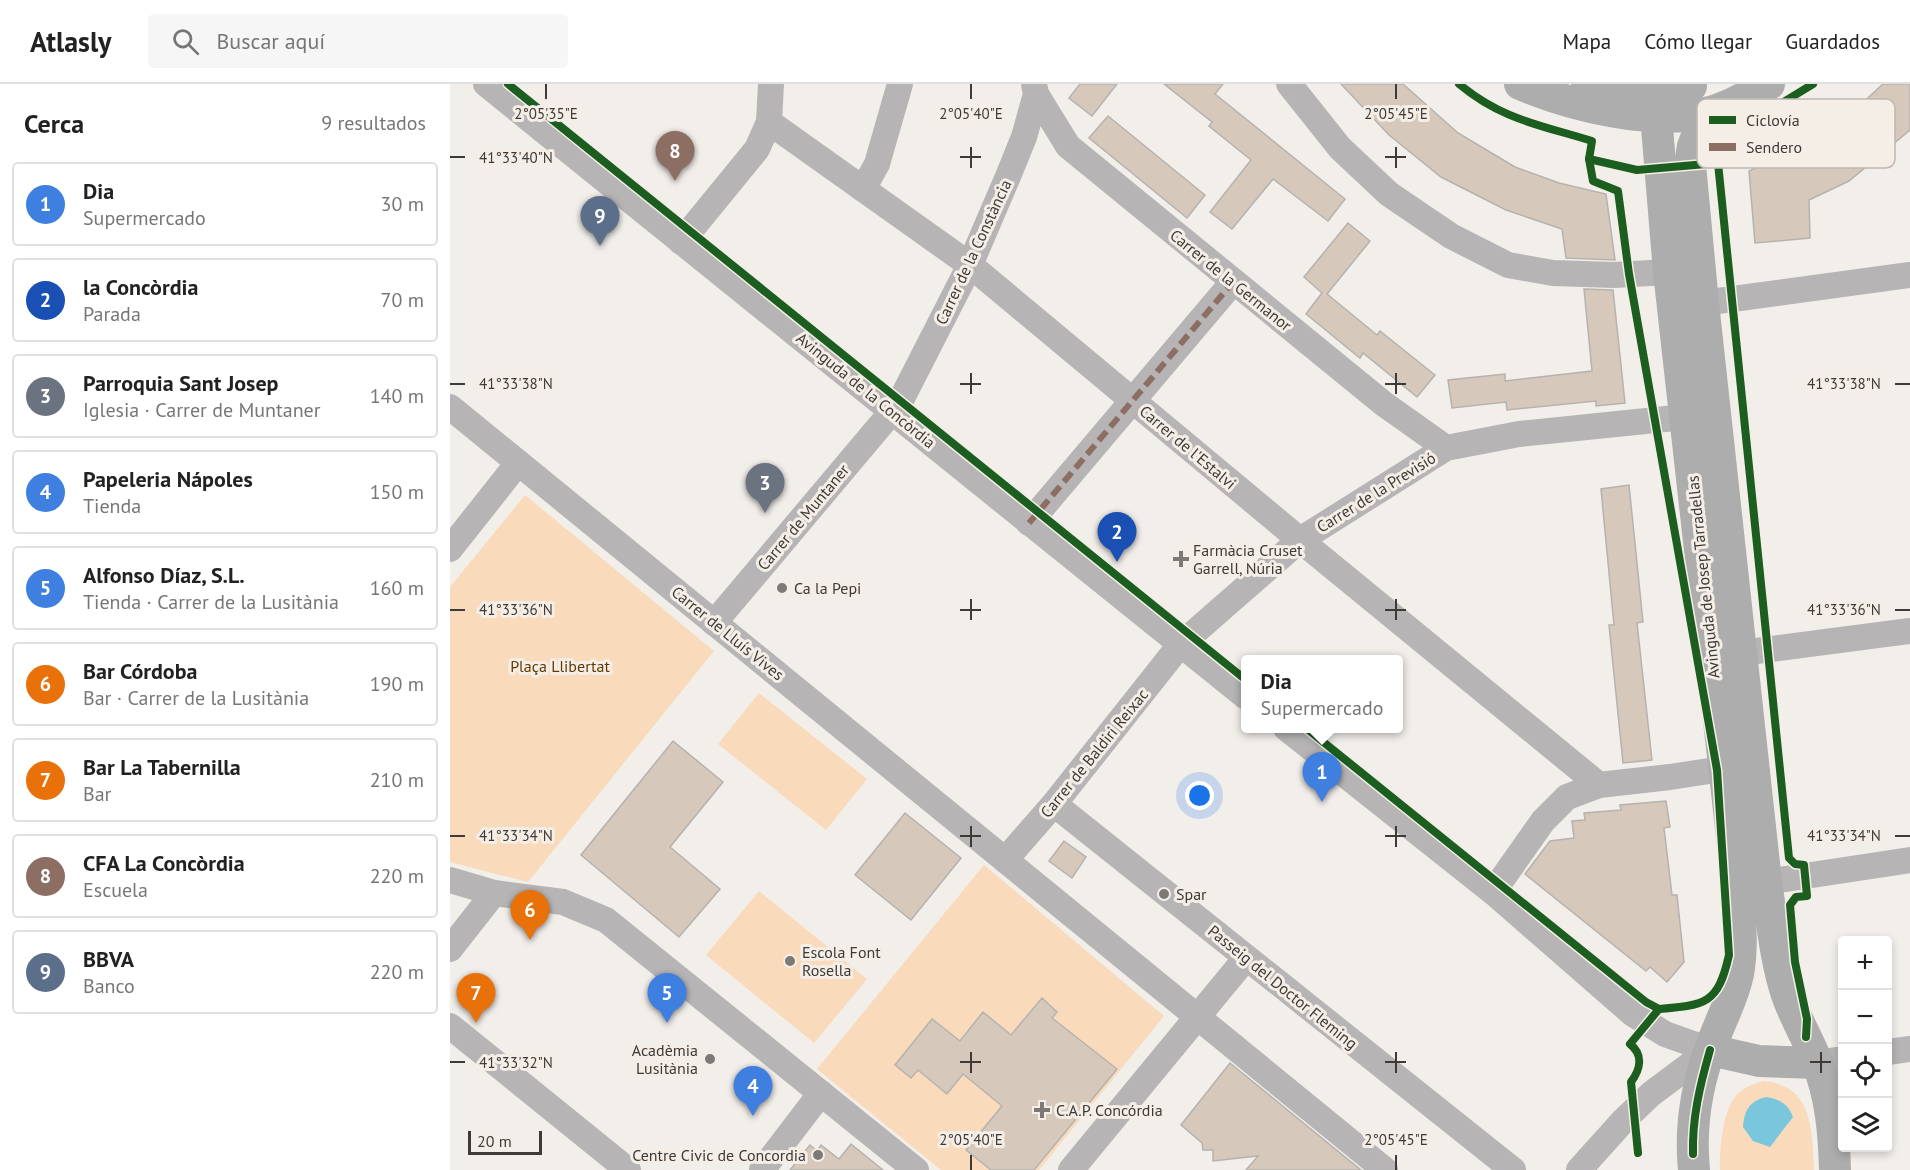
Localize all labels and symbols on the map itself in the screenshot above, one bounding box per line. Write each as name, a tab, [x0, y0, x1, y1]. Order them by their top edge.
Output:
legend	[1697, 99, 1895, 168]
text: 2°05'35"E	[514, 104, 578, 123]
text: 2°05'40"E	[939, 104, 1003, 123]
text: 2°05'45"E	[1364, 104, 1428, 123]
text: Ciclovía	[1746, 110, 1800, 130]
pin: 8	[656, 132, 694, 181]
text: Sendero	[1746, 137, 1802, 157]
text: 41°33'40"N	[479, 148, 553, 167]
street label: Carrer de la Constància	[931, 176, 1015, 328]
pin: 9	[580, 196, 620, 246]
street label: Carrer de la Germanor	[1166, 225, 1296, 335]
street label: Avinguda de la Concòrdia	[792, 328, 940, 452]
text: 41°33'38"N	[479, 374, 553, 393]
text: 41°33'38"N	[1807, 374, 1881, 393]
street label: Carrer de l'Estalvi	[1136, 401, 1240, 493]
street label: Carrer de la Previsió	[1313, 447, 1439, 537]
street label: Carrer de Muntaner	[753, 459, 854, 574]
pin: 3	[746, 464, 784, 513]
street label: Avinguda de Josep Tarradellas	[1682, 474, 1724, 679]
pin: 2	[1098, 512, 1136, 562]
place label: Farmàcia Cruset Garrell, Núria	[1193, 540, 1303, 578]
marker: Farmàcia Cruset Garrell, Núria	[1174, 552, 1188, 566]
place label: Ca la Pepi	[794, 578, 861, 598]
marker: Ca la Pepi	[775, 581, 789, 595]
street label: Carrer de Lluís Vives	[668, 582, 788, 685]
text: 41°33'36"N	[479, 600, 553, 619]
text: 41°33'36"N	[1807, 600, 1881, 619]
park label: Plaça Llibertat	[510, 656, 610, 676]
street label: Carrer de Baldiri Reixac	[1036, 685, 1152, 821]
pin: 1	[1302, 752, 1342, 802]
your location	[1185, 781, 1214, 810]
text: 41°33'34"N	[479, 826, 553, 845]
text: 41°33'34"N	[1807, 826, 1881, 845]
place label: Spar	[1176, 884, 1207, 904]
marker: Spar	[1157, 887, 1171, 901]
pin: 6	[510, 890, 550, 940]
street label: Passeig del Doctor Fleming	[1204, 921, 1362, 1053]
place label: Escola Font Rosella	[802, 942, 881, 980]
marker: Escola Font Rosella	[783, 954, 797, 968]
pin: 7	[456, 974, 496, 1023]
pin: 5	[648, 974, 686, 1023]
place label: Acadèmia Lusitània	[632, 1040, 698, 1078]
marker: Acadèmia Lusitània	[703, 1052, 717, 1066]
text: 41°33'32"N	[479, 1053, 553, 1072]
pin: 4	[734, 1066, 772, 1116]
place label: C.A.P. Concórdia	[1056, 1100, 1163, 1120]
marker: C.A.P. Concórdia	[1033, 1101, 1051, 1119]
scale bar	[468, 1128, 542, 1156]
text: 2°05'40"E	[939, 1130, 1003, 1149]
text: 2°05'45"E	[1364, 1130, 1428, 1149]
place label: Centre Civic de Concordia	[632, 1145, 806, 1165]
marker: Centre Civic de Concordia	[811, 1148, 825, 1162]

